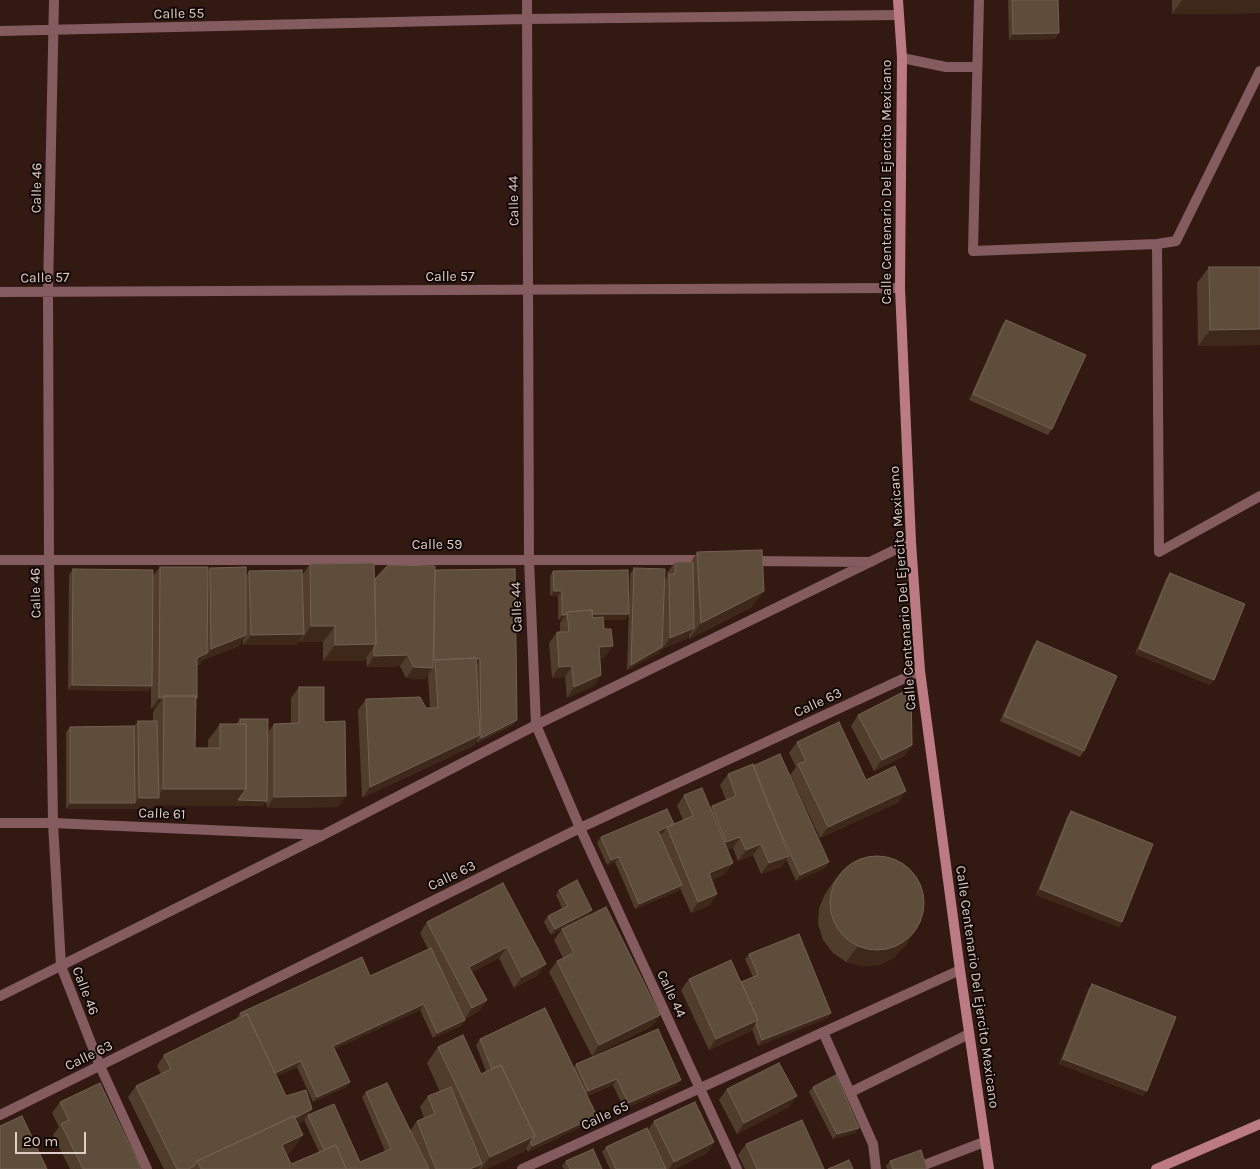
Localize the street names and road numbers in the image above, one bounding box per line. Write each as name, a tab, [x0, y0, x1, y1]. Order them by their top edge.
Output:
street label: Calle 55	[154, 5, 204, 23]
street label: Calle Centenario Del Ejercito Mexicano	[879, 60, 895, 304]
street label: Calle 46	[28, 163, 46, 213]
street label: Calle 44	[505, 176, 523, 226]
street label: Calle 57	[20, 269, 70, 287]
street label: Calle 57	[425, 269, 475, 285]
street label: Calle Centenario Del Ejercito Mexicano	[886, 465, 920, 711]
street label: Calle 59	[412, 537, 462, 553]
street label: Calle 46	[27, 568, 45, 618]
street label: Calle 44	[508, 582, 526, 632]
street label: Calle 63	[791, 685, 845, 721]
street label: Calle 61	[138, 805, 186, 823]
street label: Calle 63	[425, 857, 479, 895]
street label: Calle Centenario Del Ejercito Mexicano	[952, 865, 1002, 1109]
street label: Calle 46	[68, 964, 102, 1018]
street label: Calle 44	[653, 968, 689, 1020]
street label: Calle 63	[62, 1037, 116, 1075]
street label: Calle 65	[579, 1098, 631, 1134]

